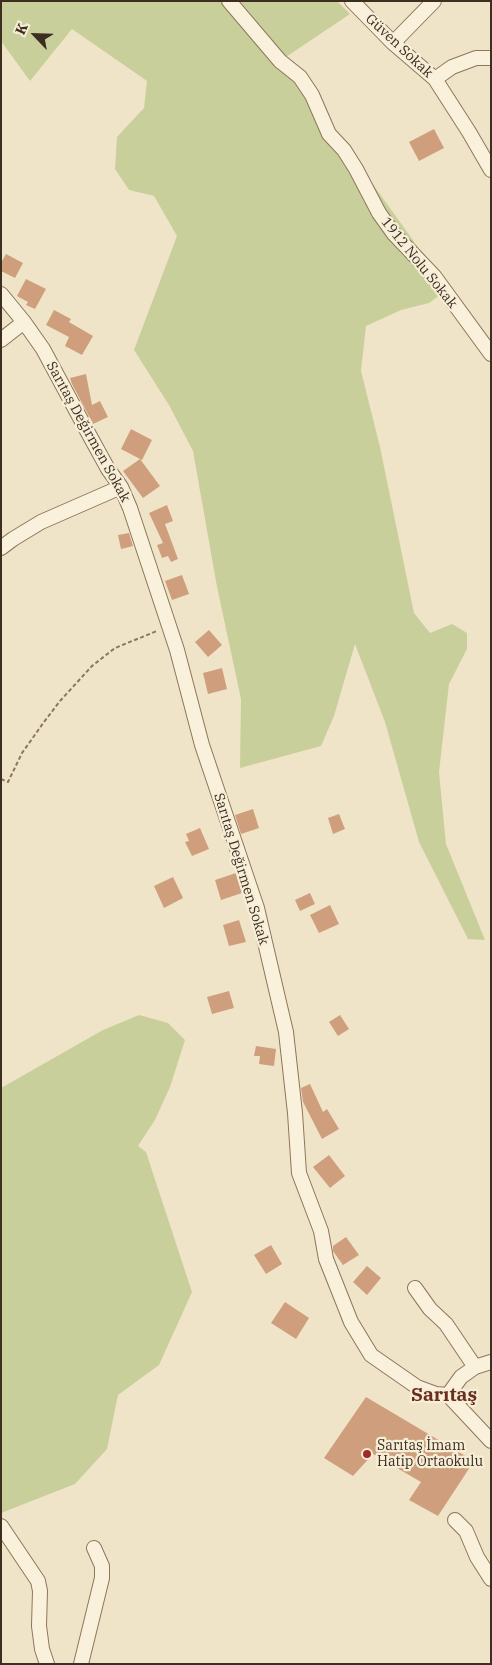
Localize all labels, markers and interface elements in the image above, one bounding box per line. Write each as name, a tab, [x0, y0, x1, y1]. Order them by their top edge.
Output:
north arrow	[10, 10, 60, 60]
street label: Güven Sokak	[362, 11, 436, 81]
text: K	[11, 20, 32, 37]
street label: 1912 Nolu Sokak	[377, 214, 461, 312]
street label: Sarıtaş Değirmen Sokak	[42, 359, 134, 505]
street label: Sarıtaş Değirmen Sokak	[210, 791, 272, 947]
district label: Sarıtaş	[411, 1385, 477, 1407]
place label: Sarıtaş İmam Hatip Ortaokulu	[377, 1438, 483, 1470]
marker: Sarıtaş İmam Hatip Ortaokulu	[361, 1448, 373, 1460]

